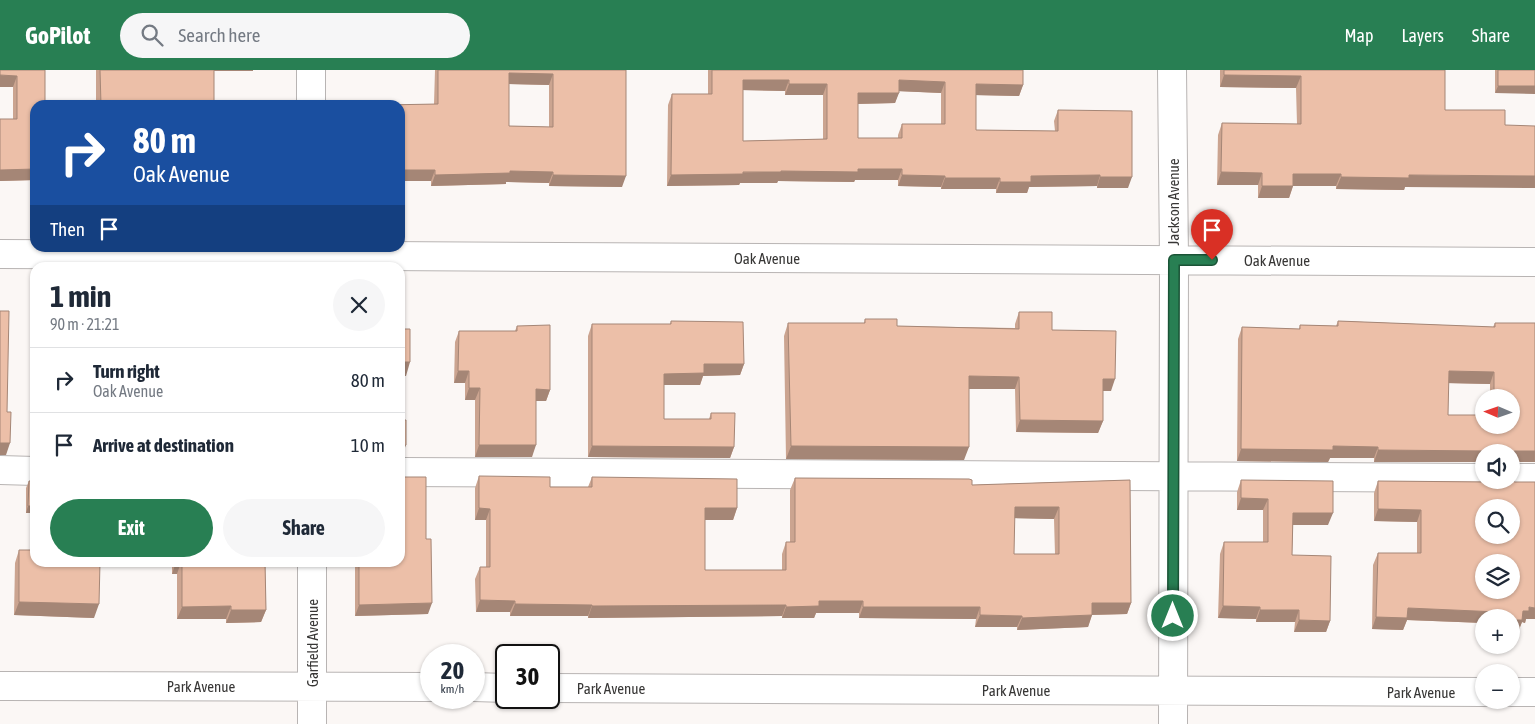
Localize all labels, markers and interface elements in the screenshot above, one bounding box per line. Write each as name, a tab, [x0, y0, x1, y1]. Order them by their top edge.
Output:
search box	[120, 13, 470, 58]
icon: search	[138, 21, 166, 49]
text: GoPilot	[25, 22, 90, 49]
text: Search here	[178, 24, 260, 46]
text: Map	[1344, 25, 1373, 46]
text: Layers	[1401, 25, 1444, 46]
text: Share	[1472, 25, 1510, 46]
icon: right	[50, 120, 115, 185]
text: 80 m	[133, 120, 196, 160]
street label: Jackson Avenue	[1165, 158, 1182, 246]
text: Oak Avenue	[133, 161, 230, 187]
pin	[1191, 209, 1233, 260]
icon: arrive	[95, 215, 123, 243]
icon: arrive	[1198, 216, 1226, 244]
text: Then	[50, 218, 85, 240]
street label: Oak Avenue	[734, 250, 800, 267]
street label: Oak Avenue	[1244, 252, 1310, 269]
text: 1 min	[50, 279, 111, 313]
button: close	[333, 279, 385, 331]
text: 90 m · 21:21	[50, 315, 120, 333]
text: Turn right	[93, 360, 160, 382]
icon: right	[50, 366, 78, 394]
text: 80 m	[351, 369, 385, 391]
text: Oak Avenue	[93, 382, 163, 400]
north arrow	[1475, 389, 1520, 434]
map controls	[1475, 389, 1520, 709]
icon: arrive	[50, 431, 78, 459]
text: Arrive at destination	[93, 434, 234, 456]
text: 10 m	[351, 434, 385, 456]
button: sound	[1475, 444, 1520, 489]
button: Exit	[50, 499, 213, 557]
button: Share	[223, 499, 385, 557]
button: search	[1475, 499, 1520, 544]
button: layers	[1475, 554, 1520, 599]
position arrow	[1146, 589, 1198, 641]
street label: Garfield Avenue	[304, 599, 321, 687]
button: +	[1475, 609, 1520, 654]
speed limit sign: 30	[495, 644, 560, 709]
text: 20	[441, 656, 464, 684]
button: −	[1475, 664, 1520, 709]
street label: Park Avenue	[167, 678, 235, 695]
street label: Park Avenue	[577, 680, 645, 697]
text: km/h	[441, 682, 464, 696]
street label: Park Avenue	[982, 682, 1050, 699]
street label: Park Avenue	[1387, 684, 1455, 701]

